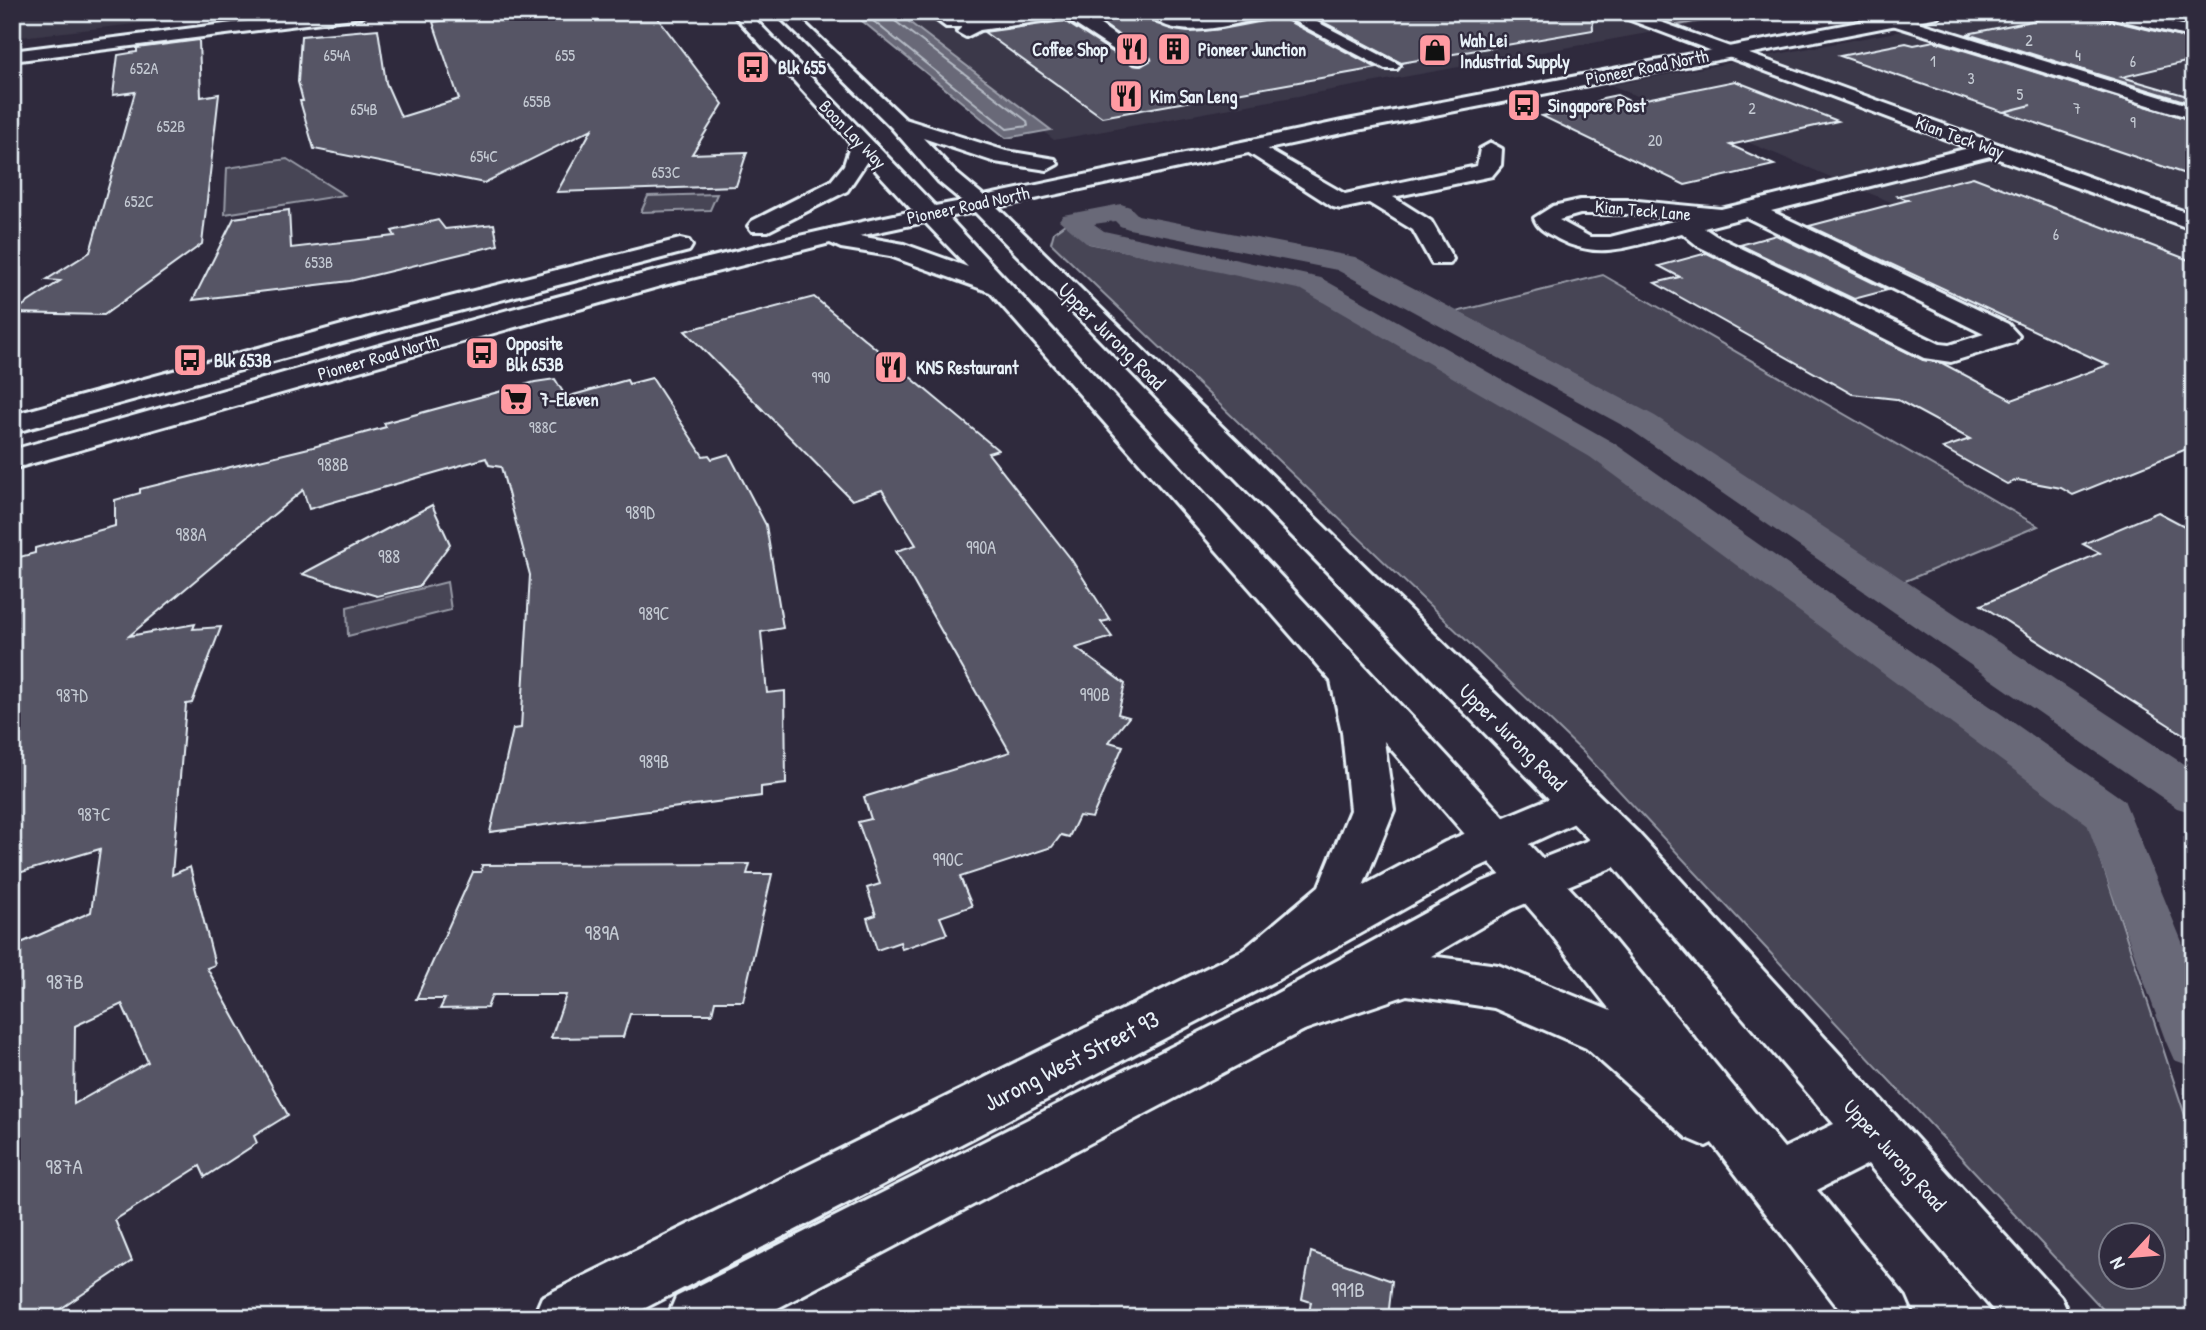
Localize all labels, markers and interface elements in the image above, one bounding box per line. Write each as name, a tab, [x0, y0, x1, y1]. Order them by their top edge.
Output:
place label: Wah Lei Industrial Supply	[1460, 28, 1570, 75]
house number: 2	[2025, 29, 2033, 51]
restaurant icon: Coffee Shop	[1113, 30, 1151, 68]
building icon: Pioneer Junction	[1155, 30, 1193, 68]
shop icon: Wah Lei Industrial Supply	[1416, 31, 1454, 69]
place label: Coffee Shop	[1032, 37, 1108, 63]
place label: Pioneer Junction	[1198, 37, 1306, 62]
street label: Pioneer Road North	[1583, 43, 1711, 91]
house number: 654A	[324, 44, 351, 66]
house number: 655	[555, 44, 575, 66]
house number: 4	[2075, 44, 2081, 66]
bus stop icon: Blk 655	[734, 48, 772, 86]
house number: 1	[1930, 50, 1936, 72]
house number: 6	[2130, 50, 2136, 72]
place label: Blk 655	[778, 55, 826, 80]
house number: 652A	[130, 57, 158, 79]
house number: 3	[1967, 67, 1975, 89]
restaurant icon: Kim San Leng	[1107, 77, 1145, 115]
house number: 5	[2017, 83, 2024, 105]
place label: Kim San Leng	[1150, 84, 1237, 110]
bus stop icon: Singapore Post	[1505, 86, 1543, 124]
house number: 655B	[523, 90, 551, 112]
place label: Singapore Post	[1548, 93, 1647, 119]
street label: Boon Lay Way	[814, 94, 893, 174]
house number: 2	[1748, 97, 1756, 119]
house number: 7	[2073, 97, 2081, 119]
house number: 654B	[350, 98, 378, 120]
street label: Kian Teck Way	[1912, 109, 2008, 165]
house number: 9	[2130, 111, 2136, 133]
house number: 652B	[157, 115, 185, 137]
house number: 20	[1648, 129, 1662, 151]
house number: 654C	[470, 145, 498, 167]
house number: 653C	[651, 161, 681, 183]
street label: Pioneer Road North	[904, 180, 1032, 230]
house number: 652C	[124, 190, 154, 212]
street label: Kian Teck Lane	[1594, 193, 1692, 227]
house number: 6	[2053, 223, 2059, 245]
house number: 653B	[305, 251, 333, 273]
street label: Upper Jurong Road	[1052, 276, 1172, 396]
street label: Pioneer Road North	[315, 328, 442, 386]
place label: Opposite Blk 653B	[506, 331, 564, 377]
bus stop icon: Opposite Blk 653B	[463, 334, 501, 372]
bus stop icon: Blk 653B	[171, 341, 209, 379]
place label: Blk 653B	[214, 348, 272, 373]
restaurant icon: KNS Restaurant	[872, 348, 910, 386]
place label: KNS Restaurant	[916, 355, 1019, 380]
house number: 990	[812, 366, 830, 388]
supermarket icon: 7-Eleven	[497, 380, 535, 418]
place label: 7-Eleven	[539, 387, 599, 412]
house number: 988C	[529, 416, 557, 438]
house number: 988B	[317, 452, 349, 477]
house number: 989D	[625, 500, 655, 525]
house number: 988A	[176, 522, 207, 547]
house number: 990A	[966, 535, 996, 560]
house number: 988	[378, 544, 400, 569]
house number: 989C	[639, 601, 670, 626]
street label: Upper Jurong Road	[1453, 677, 1573, 797]
house number: 990B	[1080, 682, 1110, 707]
house number: 987D	[56, 683, 88, 708]
house number: 989B	[639, 749, 669, 774]
house number: 987C	[77, 802, 111, 827]
house number: 990C	[932, 847, 964, 872]
house number: 989A	[585, 918, 619, 947]
house number: 987B	[46, 967, 84, 996]
street label: Jurong West Street 93	[978, 1002, 1164, 1118]
street label: Upper Jurong Road	[1837, 1093, 1953, 1217]
house number: 987A	[45, 1152, 83, 1181]
north arrow	[2098, 1222, 2168, 1292]
text: N	[2103, 1253, 2131, 1274]
house number: 991B	[1331, 1275, 1365, 1304]

